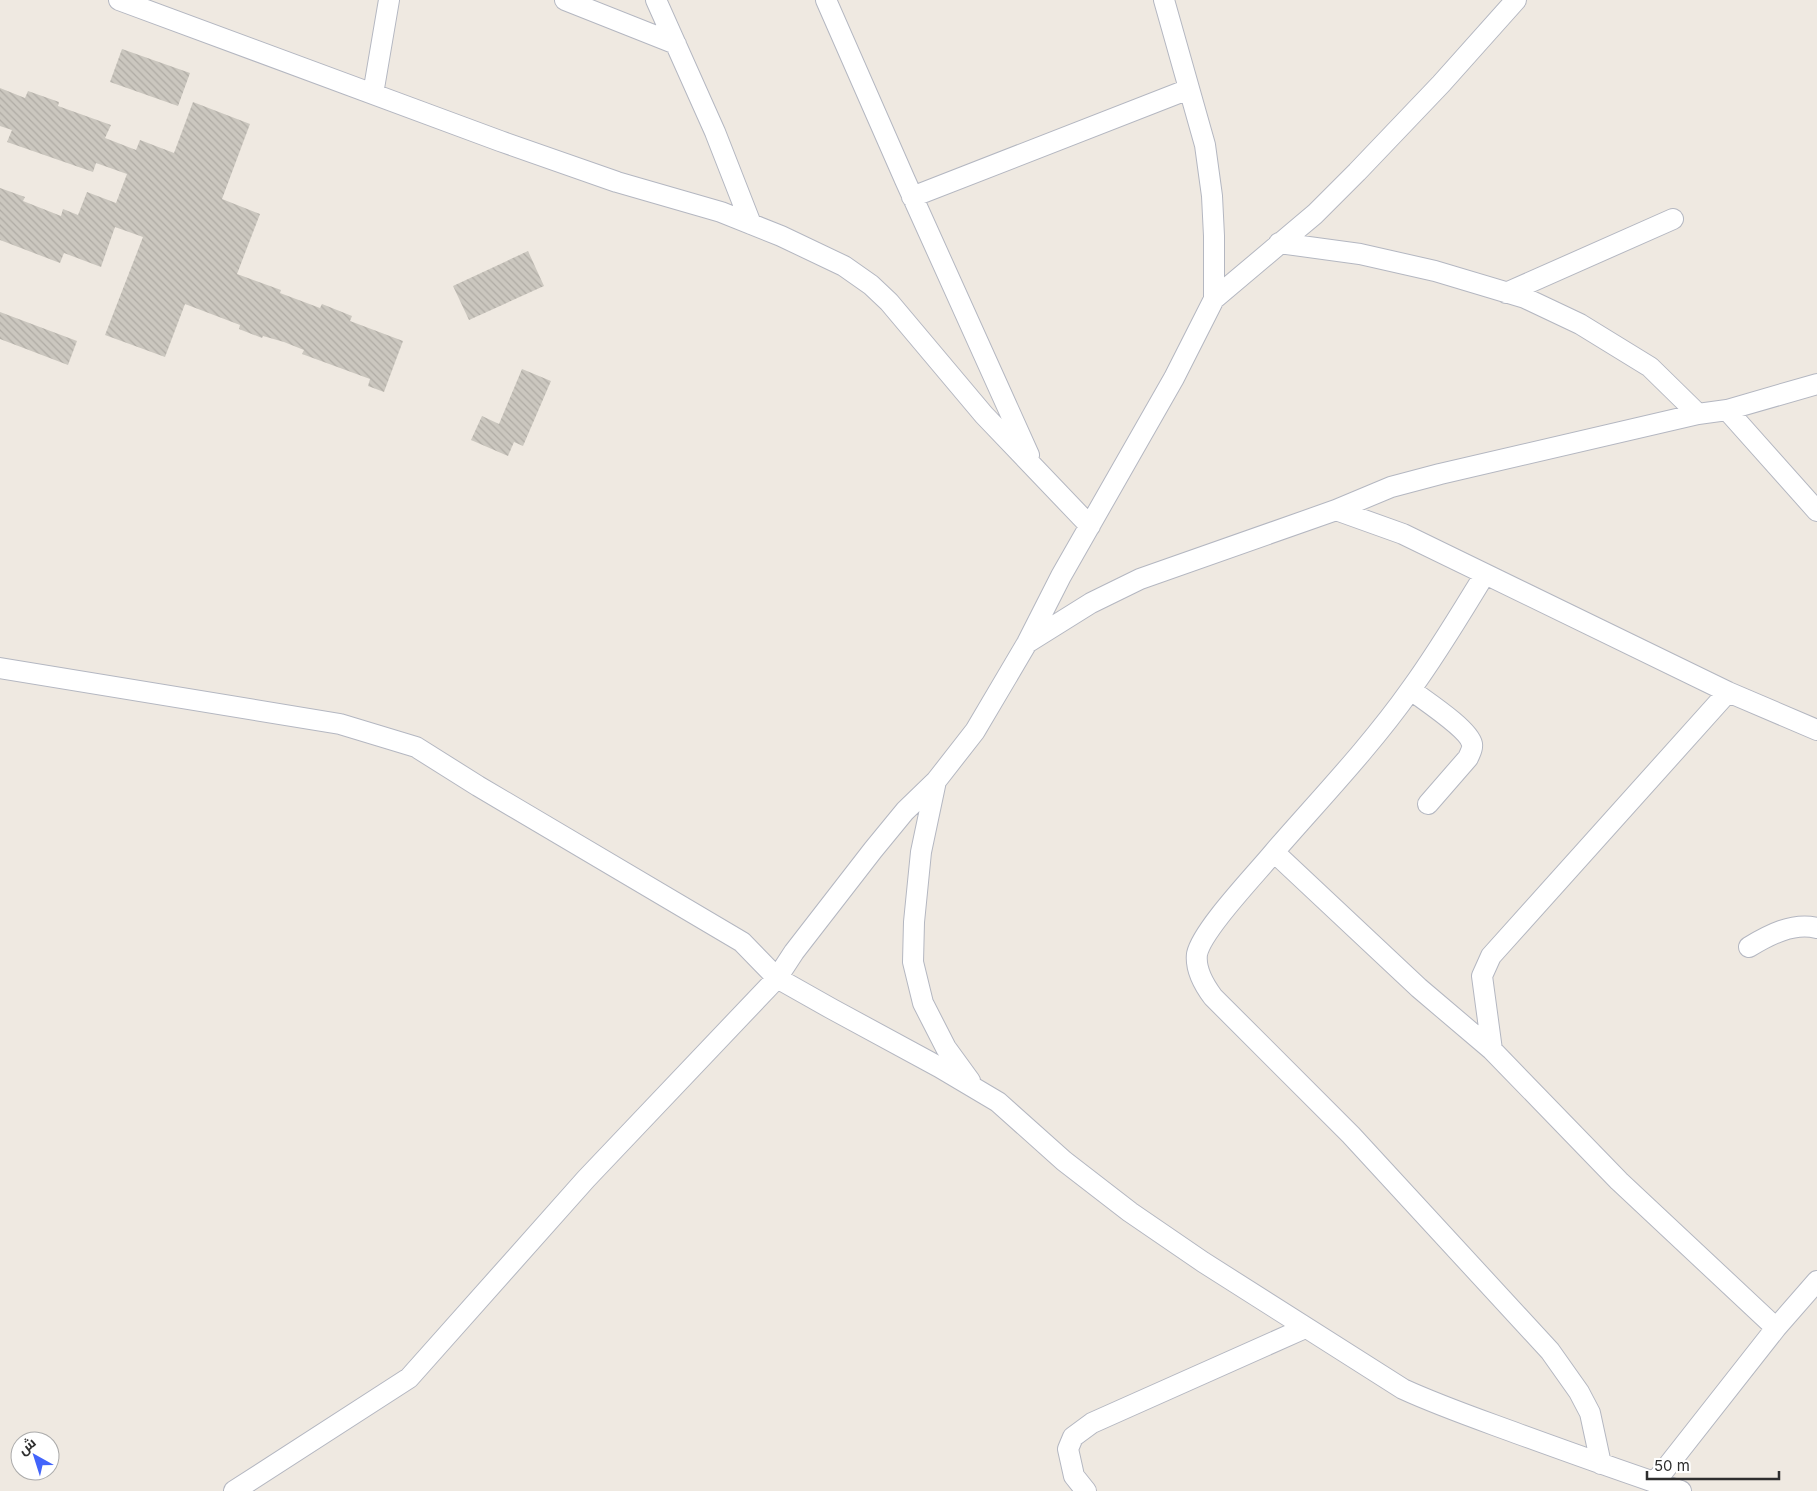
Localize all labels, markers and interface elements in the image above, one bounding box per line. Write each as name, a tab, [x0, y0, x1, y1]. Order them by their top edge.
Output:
north arrow	[10, 1431, 60, 1481]
text: ش	[14, 1433, 39, 1459]
scale bar	[1647, 1448, 1780, 1480]
text: 50 m	[1654, 1456, 1690, 1475]

